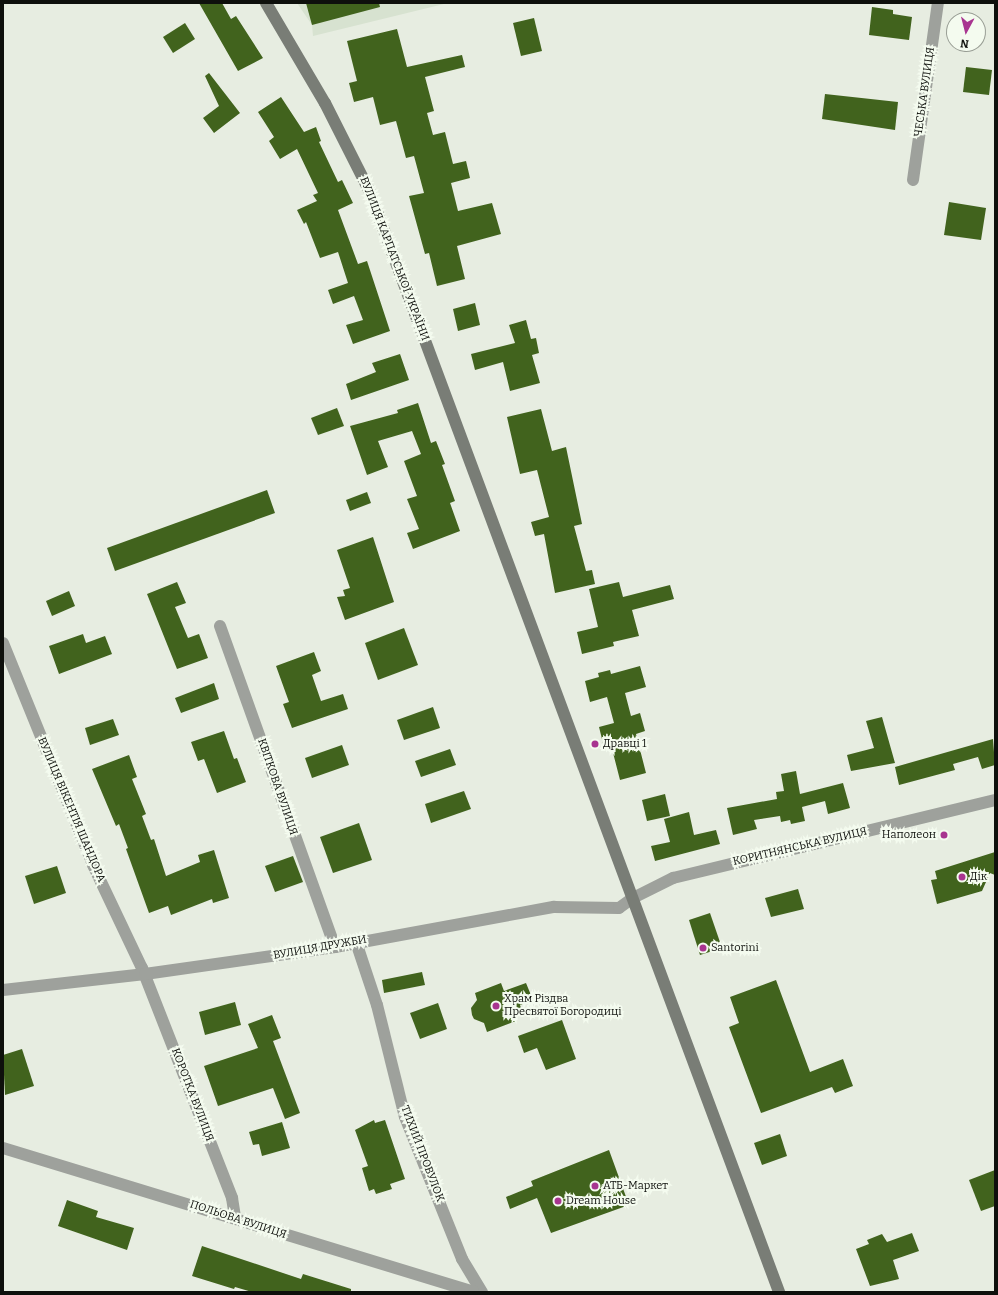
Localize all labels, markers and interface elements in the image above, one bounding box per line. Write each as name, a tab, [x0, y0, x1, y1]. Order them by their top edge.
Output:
north arrow	[946, 12, 986, 52]
text: N	[960, 36, 970, 50]
street label: ЧЕСЬКА ВУЛИЦЯ	[912, 46, 938, 138]
street label: ВУЛИЦЯ КАРПАТСЬКОЇ УКРАЇНИ	[357, 175, 431, 343]
street label: ВУЛИЦЯ ВІКЕНТІЯ ШАНДОРА	[34, 735, 108, 885]
street label: КВІТКОВА ВУЛИЦЯ	[254, 737, 300, 837]
place label: Дравці 1	[603, 737, 646, 751]
marker: Дравці 1	[590, 739, 600, 749]
street label: КОРИТНЯНСЬКА ВУЛИЦЯ	[732, 825, 868, 869]
place label: Наполеон	[882, 828, 936, 842]
marker: Наполеон	[939, 830, 949, 840]
place label: Дік	[970, 870, 987, 884]
marker: Дік	[957, 872, 967, 882]
street label: ВУЛИЦЯ ДРУЖБИ	[272, 933, 368, 963]
place label: Santorini	[711, 941, 759, 955]
marker: Santorini	[698, 943, 708, 953]
place label: Храм Різдва Пресвятої Богородиці	[504, 993, 622, 1019]
marker: Храм Різдва Пресвятої Богородиці	[491, 1001, 501, 1011]
street label: КОРОТКА ВУЛИЦЯ	[168, 1047, 216, 1143]
street label: ТИХИЙ ПРОВУЛОК	[398, 1104, 446, 1204]
place label: АТБ-Маркет	[603, 1179, 668, 1193]
marker: АТБ-Маркет	[590, 1181, 600, 1191]
place label: Dream House	[566, 1194, 636, 1208]
marker: Dream House	[553, 1196, 563, 1206]
street label: ПОЛЬОВА ВУЛИЦЯ	[188, 1198, 288, 1242]

